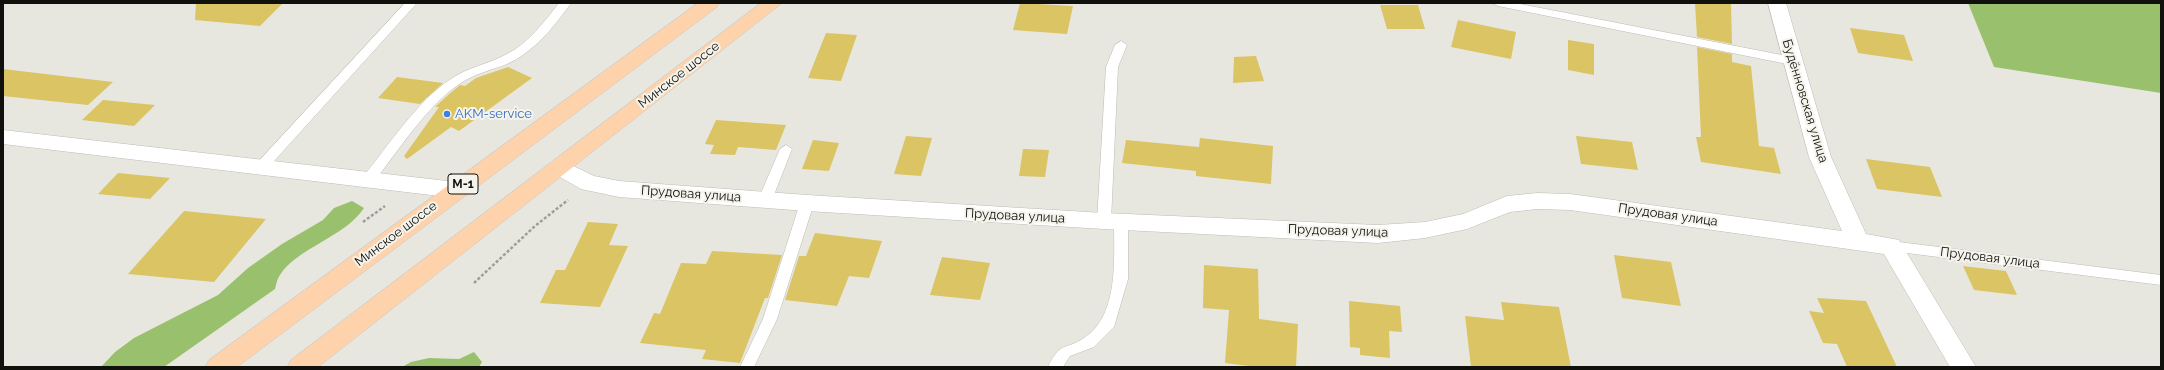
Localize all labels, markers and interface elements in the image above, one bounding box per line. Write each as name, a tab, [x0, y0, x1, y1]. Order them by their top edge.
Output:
street label: Будённовская улица	[1779, 37, 1831, 165]
street label: Минское шоссе	[635, 38, 723, 112]
place label: AKM-service	[455, 106, 532, 122]
marker: AKM-service	[442, 109, 452, 119]
road number: М-1	[448, 174, 478, 194]
street label: Прудовая улица	[640, 183, 742, 205]
street label: Минское шоссе	[352, 198, 440, 270]
street label: Прудовая улица	[1617, 200, 1719, 230]
street label: Прудовая улица	[965, 206, 1065, 226]
street label: Прудовая улица	[1288, 221, 1388, 241]
street label: Прудовая улица	[1939, 244, 2041, 272]

